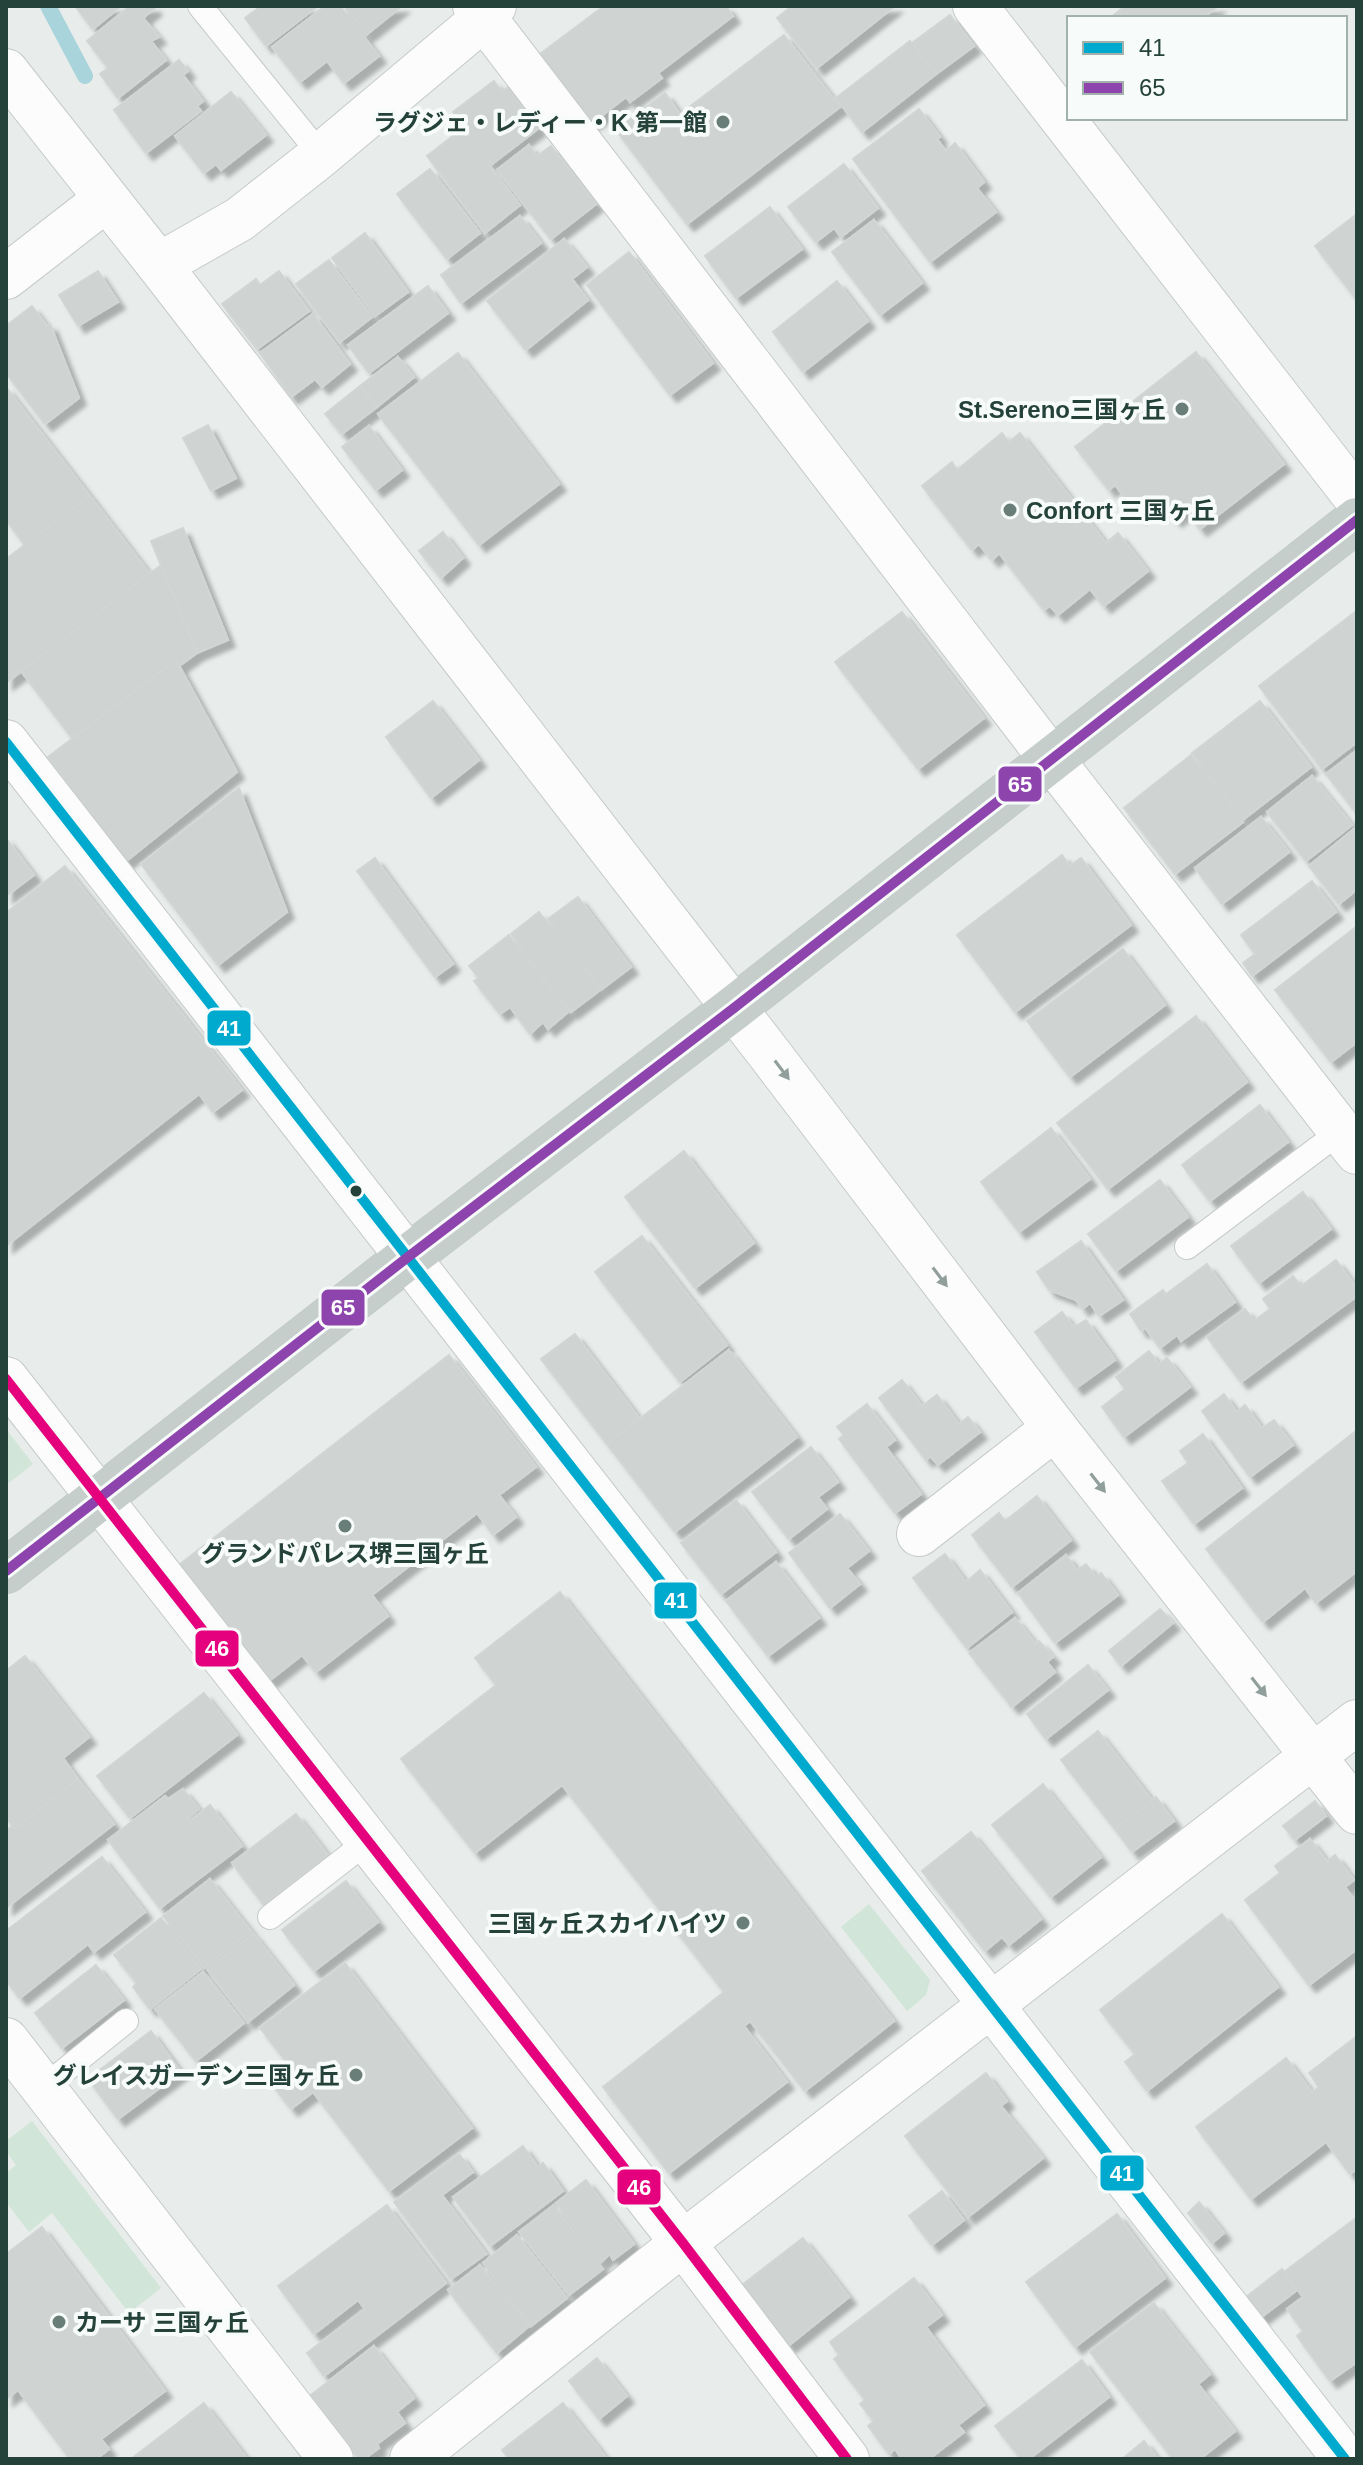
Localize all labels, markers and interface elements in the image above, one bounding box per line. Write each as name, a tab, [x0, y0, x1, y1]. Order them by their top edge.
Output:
legend	[1067, 16, 1347, 120]
text: 41	[1139, 34, 1166, 61]
text: 65	[1139, 74, 1166, 101]
place label: ラグジェ・レディー・K 第一館	[373, 109, 707, 136]
marker: ラグジェ・レディー・K 第一館	[714, 113, 732, 131]
place label: St.Sereno三国ヶ丘	[958, 396, 1166, 423]
marker: St.Sereno三国ヶ丘	[1173, 400, 1191, 418]
place label: Confort 三国ヶ丘	[1026, 497, 1215, 524]
marker: Confort 三国ヶ丘	[1001, 501, 1019, 519]
line badge: 65	[997, 765, 1043, 803]
text: 65	[1008, 772, 1032, 797]
line badge: 41	[206, 1009, 252, 1047]
text: 41	[217, 1016, 241, 1041]
one-way arrow	[773, 1060, 789, 1080]
unlabelled marker	[348, 1183, 364, 1199]
one-way arrow	[931, 1267, 947, 1287]
line badge: 65	[320, 1288, 366, 1327]
text: 65	[331, 1295, 355, 1320]
one-way arrow	[1089, 1473, 1106, 1493]
marker: グランドパレス堺三国ヶ丘	[336, 1517, 354, 1535]
place label: グランドパレス堺三国ヶ丘	[201, 1540, 489, 1567]
line badge: 41	[653, 1581, 698, 1620]
text: 41	[664, 1588, 688, 1613]
line badge: 46	[194, 1629, 240, 1668]
text: 46	[205, 1636, 229, 1661]
one-way arrow	[1250, 1677, 1266, 1697]
place label: 三国ヶ丘スカイハイツ	[488, 1910, 727, 1937]
marker: 三国ヶ丘スカイハイツ	[734, 1914, 752, 1932]
place label: グレイスガーデン三国ヶ丘	[53, 2062, 340, 2089]
marker: グレイスガーデン三国ヶ丘	[347, 2066, 365, 2084]
line badge: 41	[1099, 2154, 1145, 2192]
text: 41	[1110, 2161, 1134, 2186]
line badge: 46	[616, 2168, 662, 2206]
text: 46	[627, 2175, 651, 2200]
place label: カーサ 三国ヶ丘	[75, 2309, 249, 2336]
marker: カーサ 三国ヶ丘	[50, 2313, 68, 2331]

